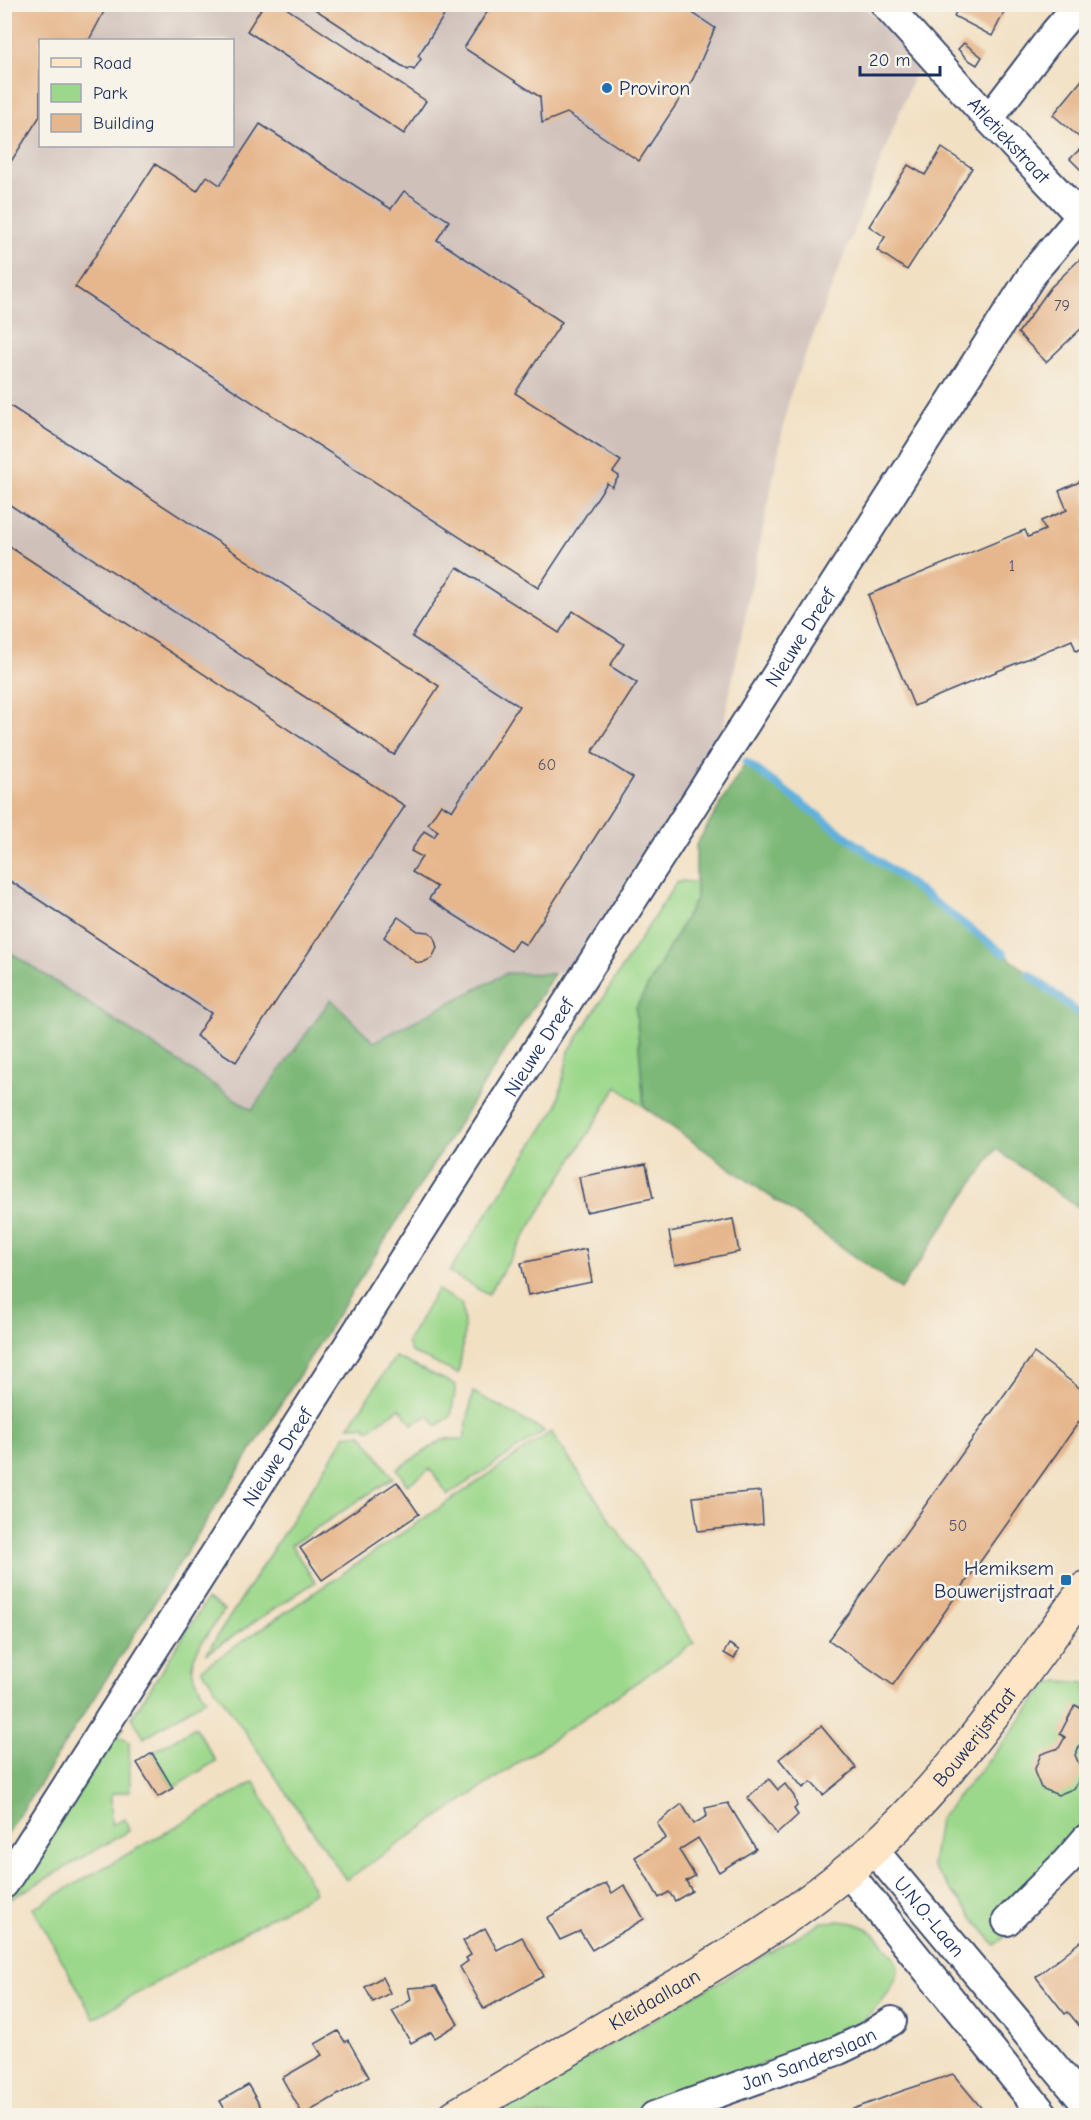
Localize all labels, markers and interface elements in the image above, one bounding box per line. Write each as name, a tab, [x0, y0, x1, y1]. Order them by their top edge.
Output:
legend	[39, 39, 234, 147]
scale bar	[860, 39, 940, 77]
text: 20 m	[869, 50, 910, 71]
text: Road	[93, 53, 132, 74]
place label: Proviron	[619, 77, 690, 100]
marker: Proviron	[600, 81, 614, 95]
text: Park	[93, 83, 128, 104]
street label: Atletiekstraat	[963, 92, 1056, 189]
text: Building	[93, 113, 155, 134]
house number: 79	[1054, 297, 1070, 315]
house number: 1	[1009, 557, 1015, 575]
street label: Nieuwe Dreef	[760, 583, 841, 691]
house number: 60	[538, 756, 556, 774]
street label: Nieuwe Dreef	[499, 993, 579, 1101]
street label: Nieuwe Dreef	[237, 1402, 318, 1510]
house number: 50	[949, 1517, 967, 1535]
place label: Hemiksem Bouwerijstraat	[934, 1557, 1055, 1603]
marker: Hemiksem Bouwerijstraat	[1059, 1573, 1073, 1587]
street label: Bouwerijstraat	[928, 1682, 1021, 1791]
street label: U.N.O.-Laan	[889, 1872, 970, 1961]
street label: Kleidaallaan	[605, 1964, 704, 2035]
street label: Jan Sanderslaan	[738, 2022, 880, 2095]

